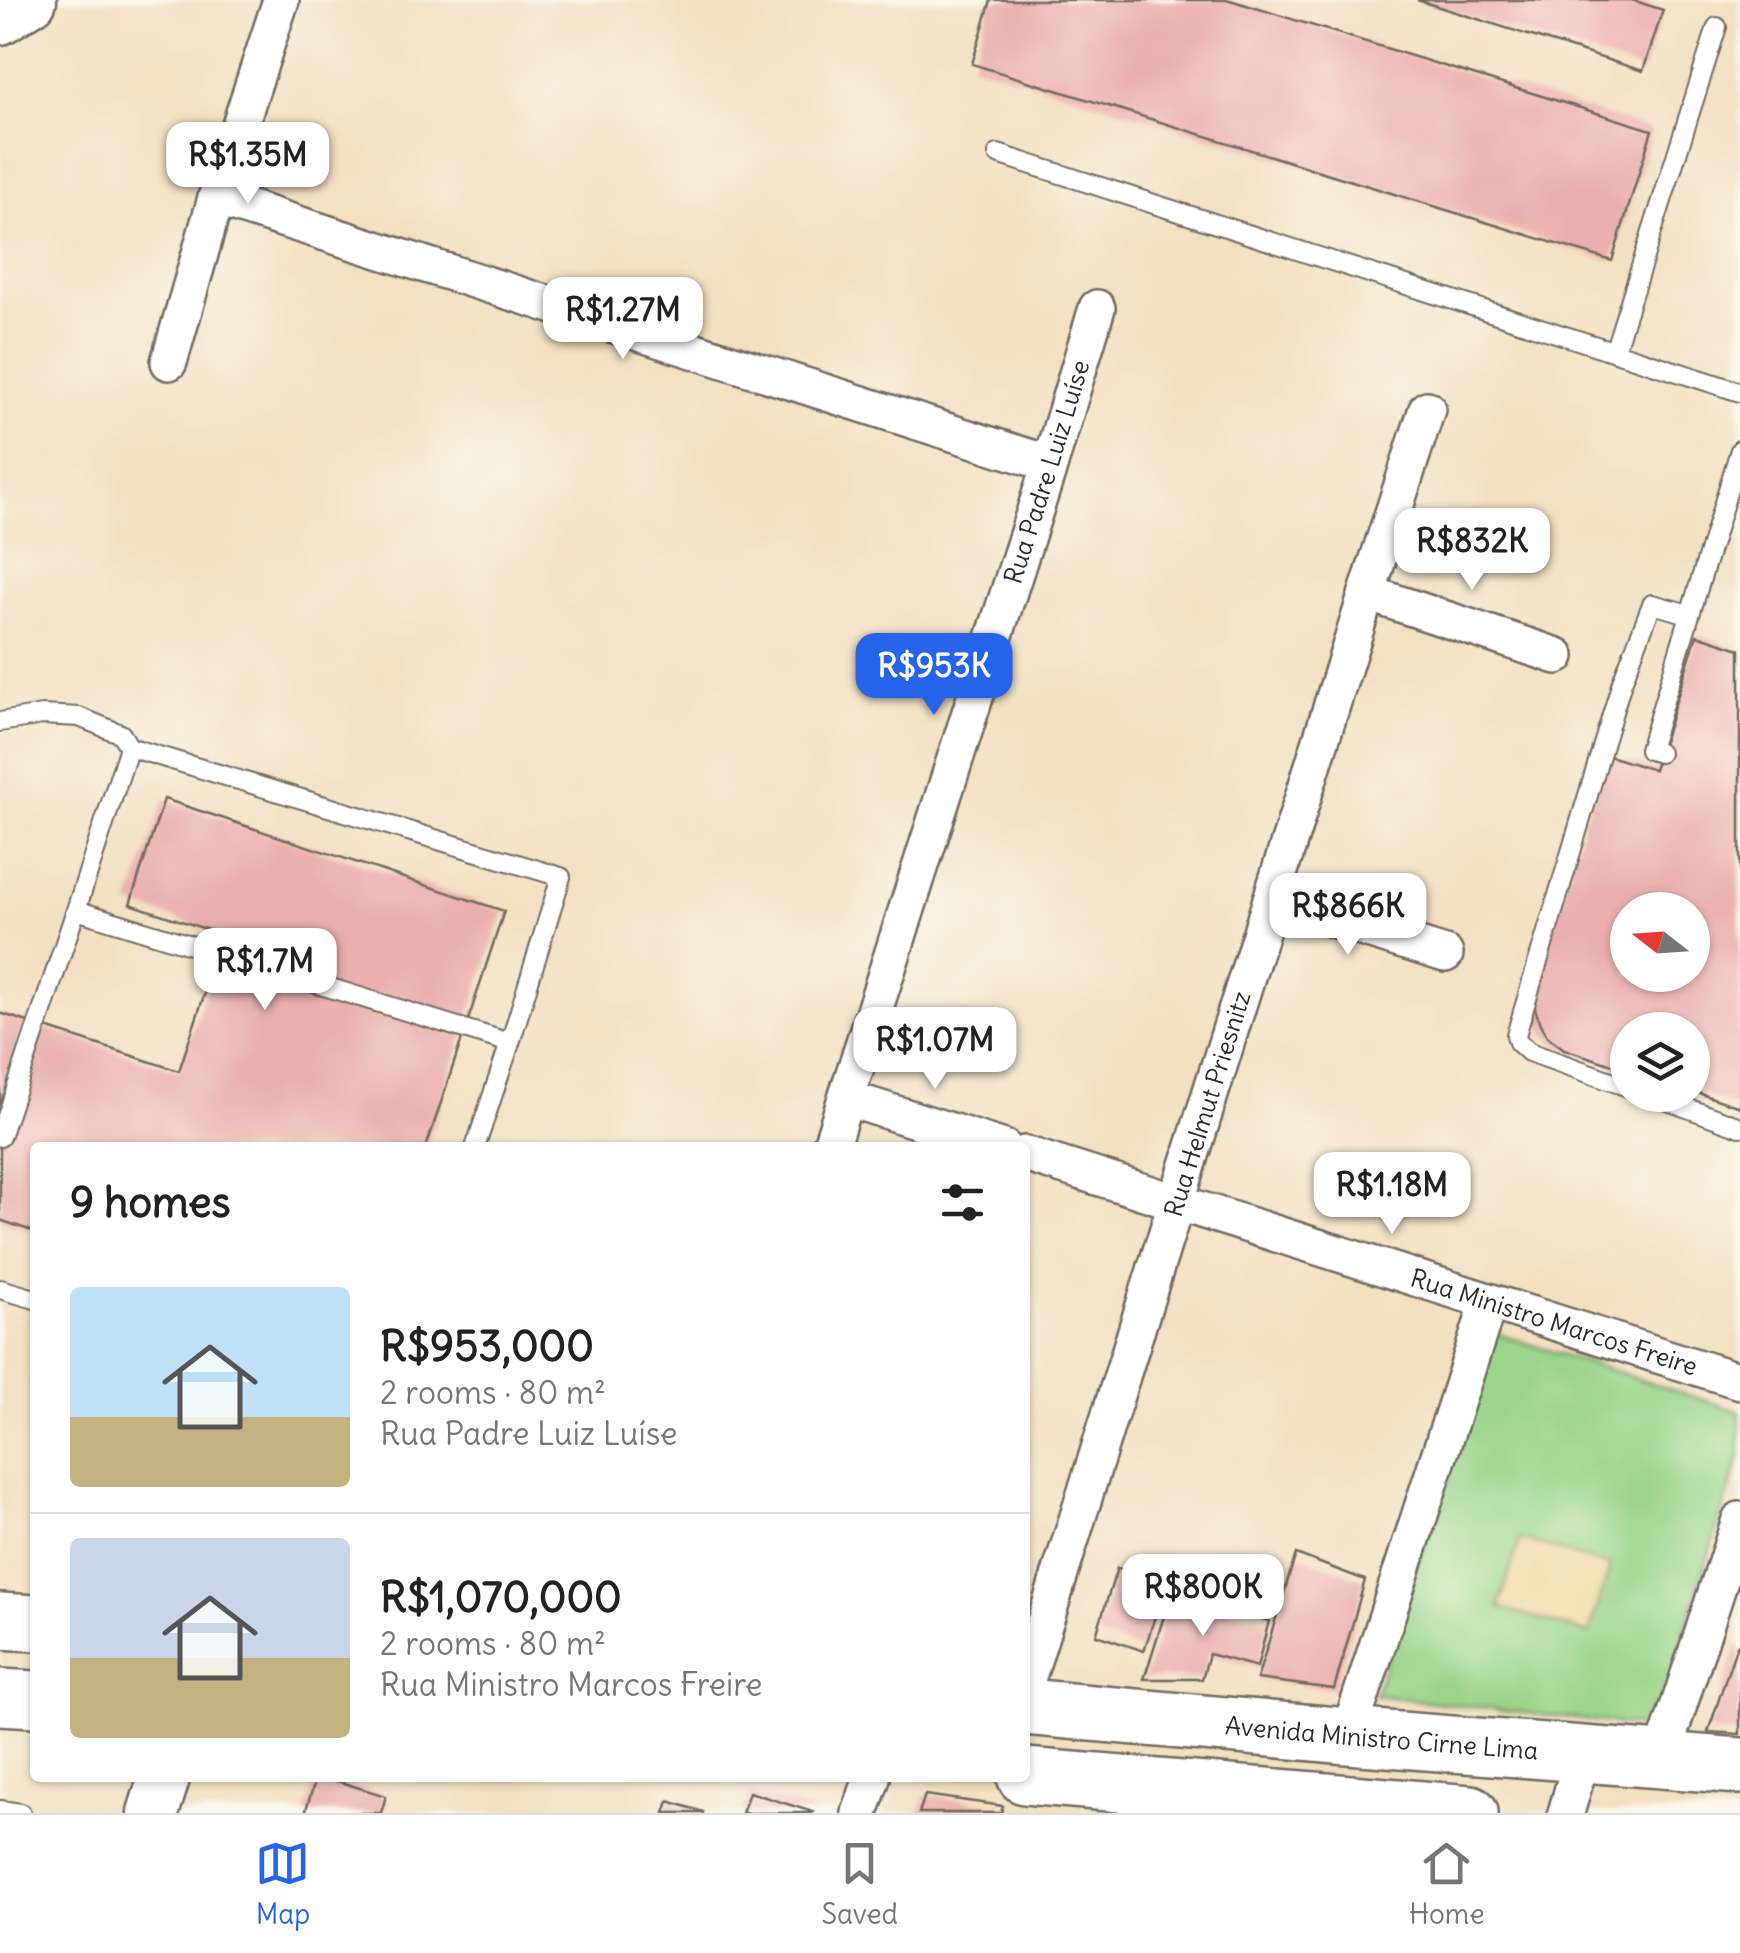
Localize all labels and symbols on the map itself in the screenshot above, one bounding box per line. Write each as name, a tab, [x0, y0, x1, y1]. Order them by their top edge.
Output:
pin: R$1.35M	[156, 122, 340, 207]
pin: R$1.27M	[531, 277, 715, 362]
street label: Rua Padre Luiz Luíse	[997, 356, 1096, 588]
pin: R$832K	[1391, 508, 1553, 593]
pin: R$953K	[853, 633, 1015, 718]
pin: R$866K	[1267, 873, 1429, 958]
north arrow	[1610, 892, 1710, 992]
pin: R$1.7M	[184, 928, 346, 1013]
street label: Rua Helmut Priesnitz	[1157, 987, 1257, 1220]
pin: R$1.07M	[843, 1007, 1027, 1092]
pin: R$1.18M	[1300, 1152, 1484, 1237]
street label: Rua Ministro Marcos Freire	[1407, 1261, 1701, 1382]
pin: R$800K	[1122, 1554, 1284, 1639]
street label: Avenida Ministro Cirne Lima	[1224, 1709, 1539, 1767]

